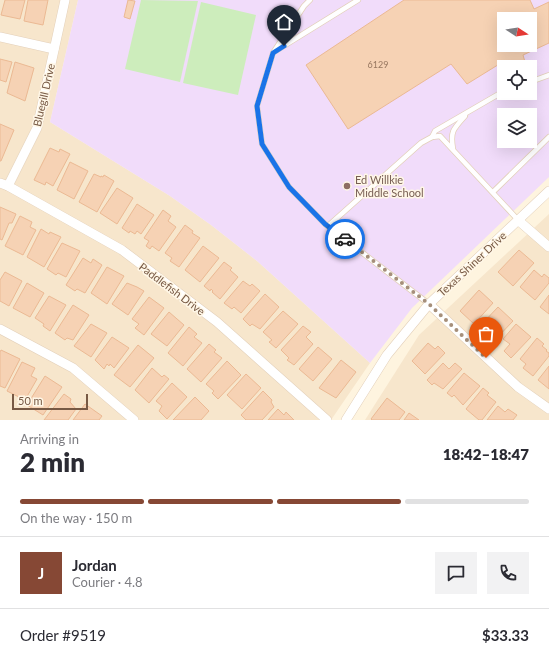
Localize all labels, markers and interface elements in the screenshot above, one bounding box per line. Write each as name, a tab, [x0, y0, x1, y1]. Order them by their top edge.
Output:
pin	[267, 5, 301, 46]
icon: home	[273, 11, 295, 33]
north arrow	[497, 12, 537, 52]
map controls	[497, 12, 537, 148]
house number: 6129	[368, 59, 388, 70]
button: locate	[497, 60, 537, 100]
street label: Bluegill Drive	[30, 62, 57, 128]
button: layers	[497, 108, 537, 148]
place label: Ed Willkie Middle School	[355, 173, 424, 199]
marker: Ed Willkie Middle School	[342, 181, 352, 191]
courier	[325, 219, 365, 259]
icon: car	[334, 228, 356, 250]
street label: Texas Shiner Drive	[435, 228, 509, 299]
street label: Paddlefish Drive	[137, 260, 208, 318]
pin	[469, 317, 503, 358]
icon: bag	[475, 323, 497, 345]
scale bar	[12, 392, 88, 411]
text: 50 m	[18, 394, 43, 407]
text: Arriving in	[20, 431, 79, 447]
text: 18:42–18:47	[443, 445, 529, 463]
text: 2 min	[20, 446, 85, 478]
text: On the way · 150 m	[20, 510, 132, 526]
button: chat	[435, 552, 477, 594]
button: phone	[487, 552, 529, 594]
text: Jordan	[72, 556, 117, 574]
text: J	[38, 564, 44, 582]
text: Courier · 4.8	[72, 574, 143, 590]
text: Order #9519	[20, 626, 106, 644]
text: $33.33	[482, 626, 529, 644]

